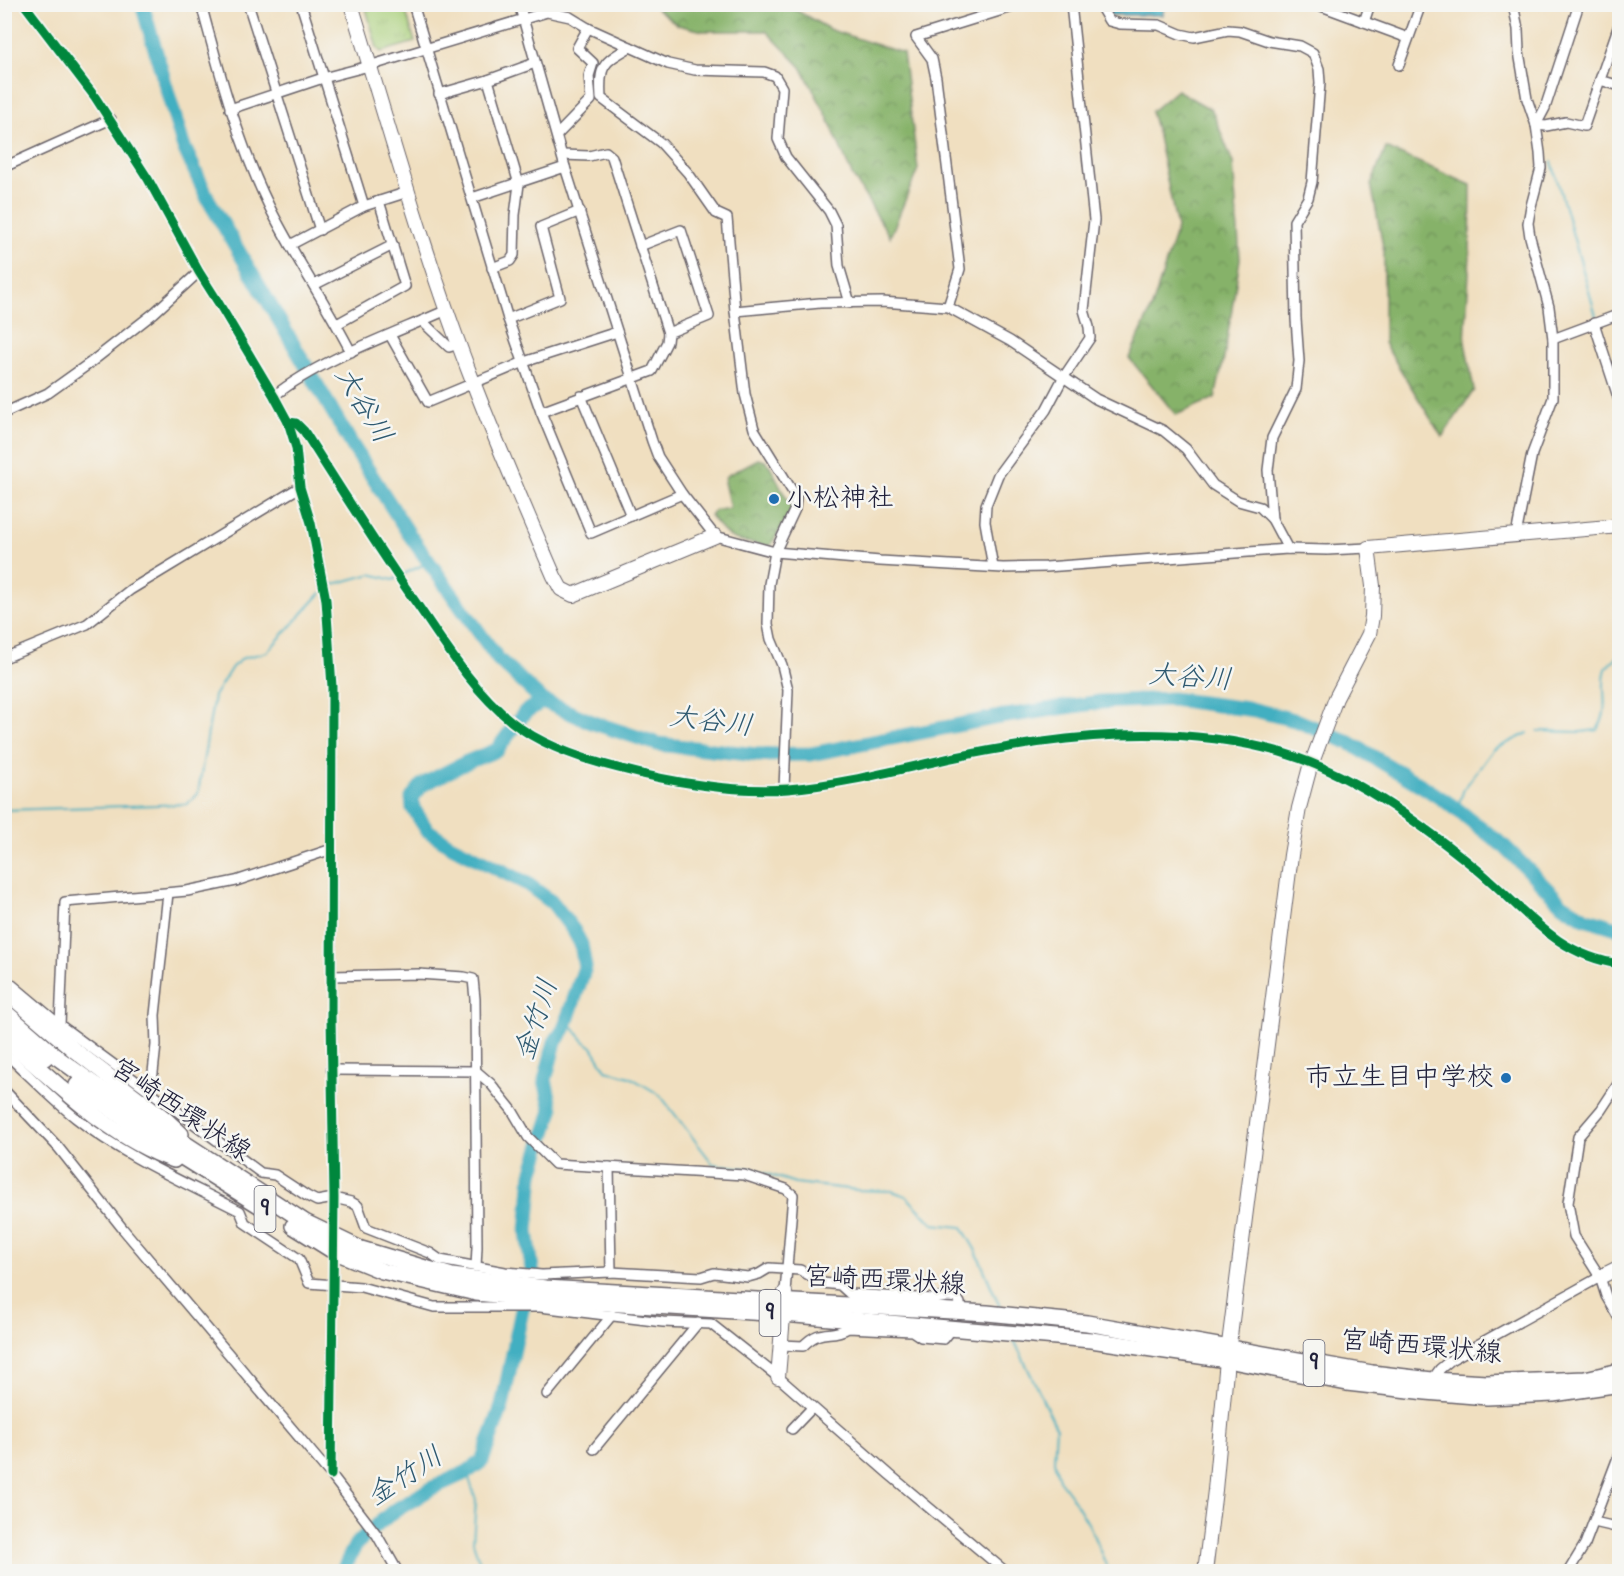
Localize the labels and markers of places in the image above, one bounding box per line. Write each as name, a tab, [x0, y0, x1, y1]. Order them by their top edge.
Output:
place label: 小松神社	[786, 480, 894, 519]
marker: 小松神社	[767, 492, 781, 506]
place label: 市立生目中学校	[1305, 1059, 1494, 1098]
marker: 市立生目中学校	[1499, 1071, 1513, 1085]

